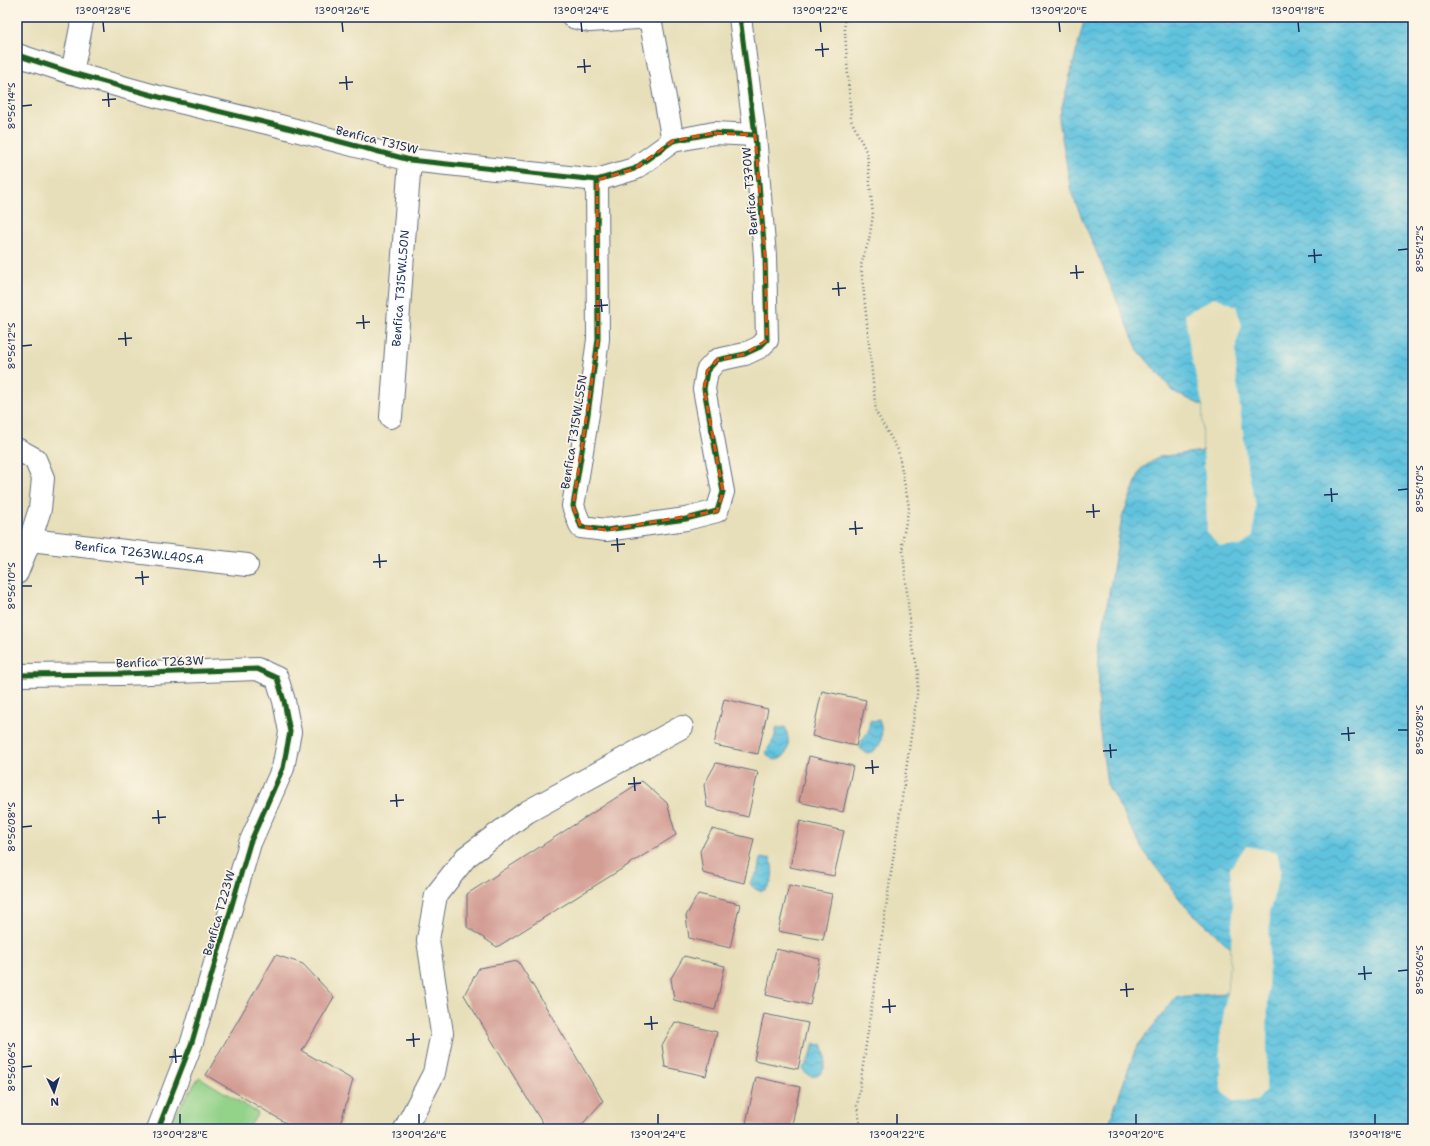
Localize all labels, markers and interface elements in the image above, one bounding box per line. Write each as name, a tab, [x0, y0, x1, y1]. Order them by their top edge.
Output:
text: 13°09'28"E	[75, 4, 131, 17]
text: 13°09'26"E	[314, 4, 370, 17]
text: 13°09'24"E	[553, 4, 609, 17]
text: 13°09'22"E	[792, 4, 848, 17]
text: 13°09'20"E	[1031, 4, 1087, 17]
text: 13°09'18"E	[1271, 4, 1325, 17]
text: 8°56'14"S	[5, 82, 18, 130]
street label: Benfica T315W	[334, 122, 420, 158]
street label: Benfica T370W	[738, 146, 762, 236]
text: 8°56'12"S	[1413, 225, 1426, 273]
street label: Benfica T315W.L50N	[388, 229, 413, 347]
text: 8°56'12"S	[5, 322, 18, 370]
street label: Benfica T315W.L55N	[557, 374, 591, 490]
text: 8°56'10"S	[1413, 465, 1426, 513]
street label: Benfica T263W.L40S.A	[74, 537, 205, 568]
text: 8°56'10"S	[5, 562, 18, 610]
street label: Benfica T263W	[116, 652, 204, 672]
text: 8°56'08"S	[1413, 705, 1426, 755]
text: 8°56'08"S	[5, 802, 18, 852]
street label: Benfica T223W	[199, 868, 239, 958]
text: 8°56'06"S	[1413, 945, 1426, 995]
text: 8°56'06"S	[5, 1042, 18, 1092]
north arrow	[34, 1072, 74, 1112]
text: N	[50, 1094, 60, 1109]
text: 13°09'28"E	[152, 1128, 208, 1141]
text: 13°09'26"E	[391, 1128, 447, 1141]
text: 13°09'24"E	[630, 1128, 686, 1141]
text: 13°09'22"E	[869, 1128, 925, 1141]
text: 13°09'20"E	[1108, 1128, 1164, 1141]
text: 13°09'18"E	[1348, 1128, 1402, 1141]

